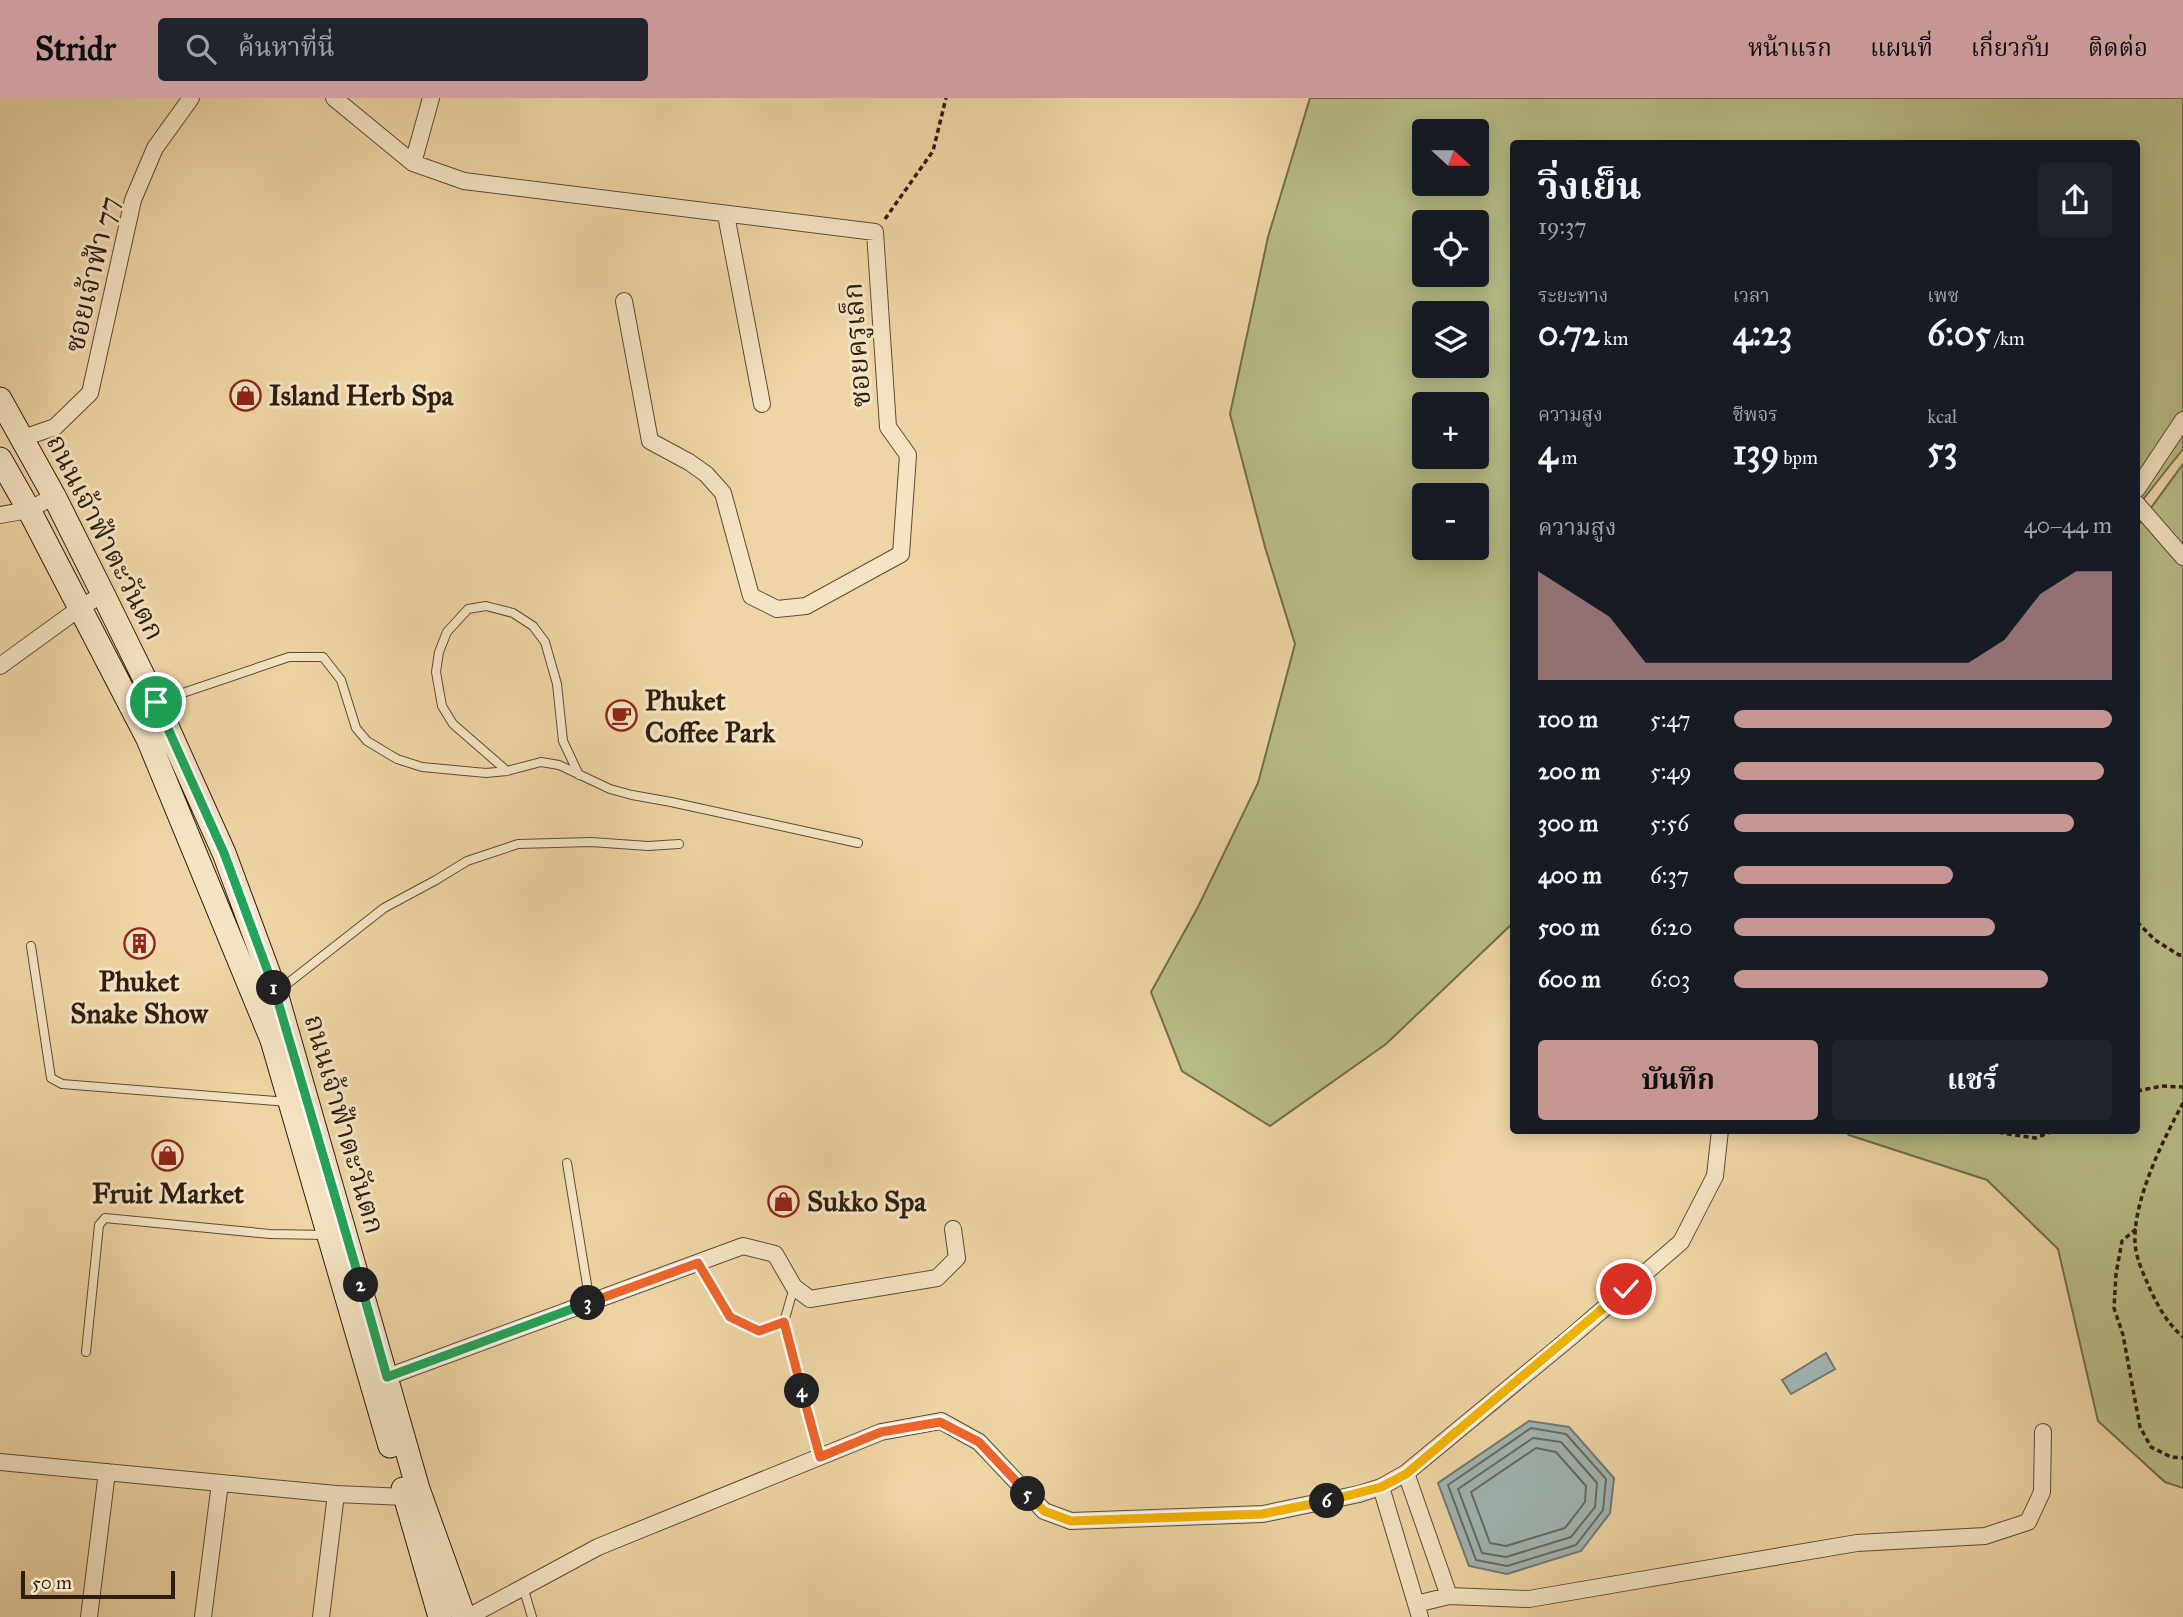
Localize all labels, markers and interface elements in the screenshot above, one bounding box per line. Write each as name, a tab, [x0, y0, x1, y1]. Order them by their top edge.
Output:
search box	[158, 18, 648, 81]
text: Stridr	[35, 29, 116, 69]
icon: search	[182, 30, 220, 68]
text: ค้นหาที่นี่	[238, 31, 335, 63]
text: หน้าแรก	[1748, 33, 1832, 63]
text: แผนที่	[1870, 33, 1933, 63]
text: เกี่ยวกับ	[1971, 33, 2050, 63]
text: ติดต่อ	[2088, 33, 2148, 63]
north arrow	[1412, 119, 1489, 196]
map controls	[1412, 119, 1489, 560]
text: วิ่งเย็น	[1538, 163, 1642, 209]
button: share	[2038, 163, 2112, 237]
street label: ซอยเจ้าฟ้า 77	[57, 193, 126, 356]
button: locate	[1412, 210, 1489, 287]
text: 19:37	[1538, 212, 1587, 240]
street label: ซอยครูเล็ก	[835, 281, 879, 409]
text: ระยะทาง	[1538, 284, 1608, 307]
text: เวลา	[1733, 284, 1770, 307]
text: เพซ	[1927, 284, 1959, 307]
button: layers	[1412, 301, 1489, 378]
text: 0.72	[1538, 312, 1600, 355]
text: 4:23	[1733, 312, 1792, 355]
text: 6:05	[1927, 312, 1991, 355]
text: km	[1600, 327, 1628, 350]
text: /km	[1991, 327, 2025, 350]
shop icon: Island Herb Spa	[229, 378, 263, 412]
place label: Island Herb Spa	[269, 378, 454, 413]
button: +	[1412, 392, 1489, 469]
text: ความสูง	[1538, 403, 1603, 426]
text: ชีพจร	[1733, 403, 1778, 426]
text: kcal	[1927, 405, 1957, 428]
street label: ถนนเจ้าฟ้าตะวันตก	[39, 428, 173, 646]
text: 53	[1927, 428, 1958, 471]
text: 4	[1538, 431, 1558, 474]
text: 139	[1733, 431, 1779, 474]
text: m	[1558, 446, 1578, 469]
text: bpm	[1779, 446, 1818, 469]
button: −	[1412, 483, 1489, 560]
text: 40–44 m	[2024, 511, 2112, 539]
text: ความสูง	[1538, 513, 1616, 541]
pin	[126, 672, 186, 732]
icon: arrive	[137, 683, 175, 721]
place label: Phuket Coffee Park	[645, 683, 776, 750]
cafe icon: Phuket Coffee Park	[605, 699, 639, 733]
text: 100 m	[1538, 705, 1598, 733]
text: 5:47	[1650, 705, 1691, 733]
text: 200 m	[1538, 757, 1600, 785]
text: 5:49	[1650, 757, 1692, 785]
text: 300 m	[1538, 809, 1598, 837]
text: 5:56	[1650, 809, 1689, 837]
text: 400 m	[1538, 861, 1602, 889]
text: 6:37	[1650, 861, 1689, 889]
text: 500 m	[1538, 913, 1600, 941]
text: 6:20	[1650, 913, 1692, 941]
building icon: Phuket Snake Show	[122, 927, 156, 961]
place label: Phuket Snake Show	[70, 964, 209, 1031]
text: 600 m	[1538, 965, 1601, 993]
text: 6:03	[1650, 965, 1690, 993]
pin: 1	[256, 970, 292, 1006]
text: 1	[270, 976, 277, 999]
street label: ถนนเจ้าฟ้าตะวันตก	[296, 1010, 393, 1238]
button: บันทึก	[1538, 1040, 1818, 1120]
button: แชร์	[1832, 1040, 2112, 1120]
shop icon: Fruit Market	[151, 1139, 185, 1173]
place label: Fruit Market	[92, 1176, 244, 1211]
shop icon: Sukko Spa	[767, 1184, 801, 1218]
place label: Sukko Spa	[807, 1184, 927, 1219]
pin	[1596, 1259, 1656, 1319]
pin: 2	[344, 1268, 378, 1302]
icon: check	[1607, 1270, 1645, 1308]
text: 2	[356, 1273, 365, 1296]
pin: 3	[570, 1286, 606, 1320]
text: 3	[584, 1291, 591, 1314]
pin: 4	[784, 1374, 820, 1408]
text: 4	[796, 1379, 807, 1402]
pin: 5	[1010, 1476, 1046, 1512]
text: 5	[1023, 1482, 1032, 1505]
pin: 6	[1310, 1484, 1344, 1518]
text: 6	[1322, 1489, 1331, 1512]
scale bar	[21, 1568, 175, 1600]
text: 50 m	[32, 1571, 72, 1594]

